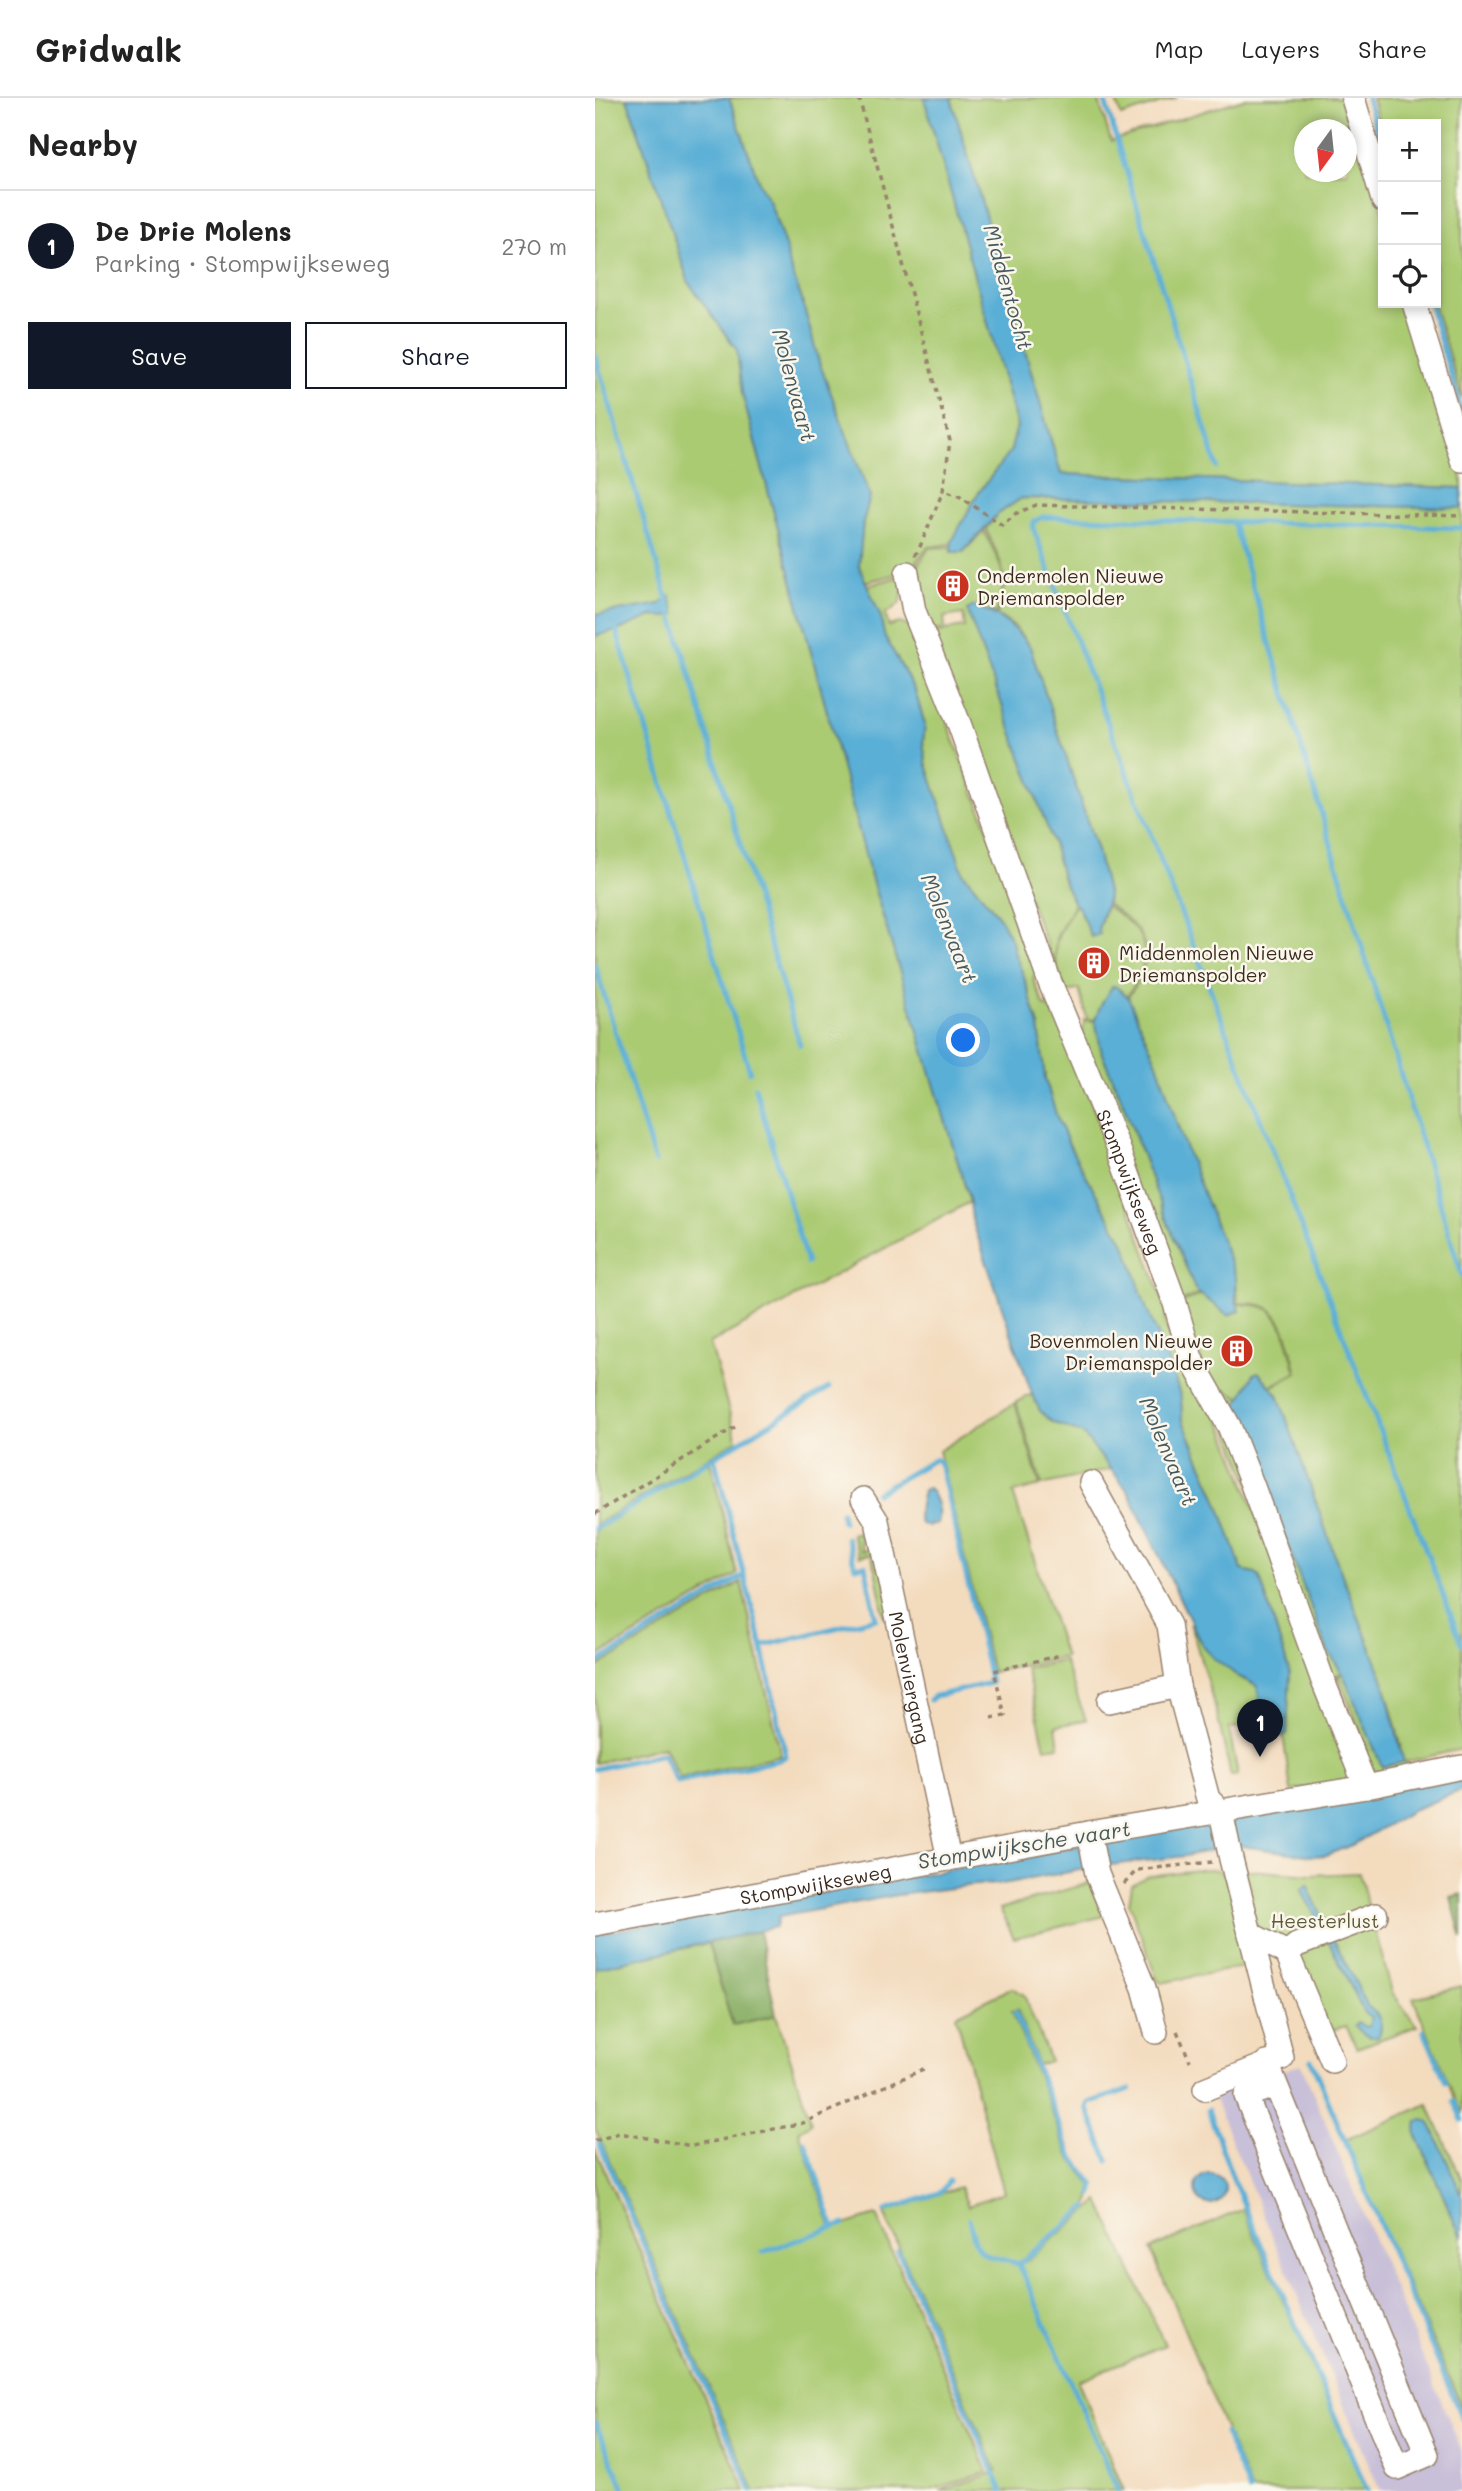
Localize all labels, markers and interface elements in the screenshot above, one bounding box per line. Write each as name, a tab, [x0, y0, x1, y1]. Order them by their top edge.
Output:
text: Gridwalk	[35, 27, 182, 70]
text: Map	[1155, 33, 1203, 64]
text: Layers	[1241, 33, 1320, 64]
text: Share	[1358, 33, 1427, 64]
north arrow	[1294, 119, 1357, 182]
map controls	[1378, 119, 1441, 308]
button: +	[1378, 119, 1441, 182]
text: Nearby	[28, 124, 138, 164]
button: −	[1378, 182, 1441, 245]
text: De Drie Molens	[95, 214, 292, 248]
water label: Middentocht	[978, 221, 1040, 353]
text: 1	[46, 231, 56, 261]
text: 270 m	[502, 231, 567, 261]
button: locate	[1378, 245, 1441, 308]
text: Parking · Stompwijkseweg	[95, 248, 390, 278]
button: Save	[28, 322, 291, 389]
button: Share	[305, 322, 567, 389]
water label: Molenvaart	[767, 325, 823, 445]
place label: Ondermolen Nieuwe Driemanspolder	[977, 563, 1164, 610]
building icon: Ondermolen Nieuwe Driemanspolder	[934, 567, 972, 605]
water label: Molenvaart	[916, 869, 984, 987]
place label: Middenmolen Nieuwe Driemanspolder	[1119, 940, 1314, 987]
building icon: Middenmolen Nieuwe Driemanspolder	[1075, 944, 1113, 982]
your location	[946, 1023, 980, 1057]
street label: Stompwijkseweg	[1091, 1105, 1169, 1258]
place label: Bovenmolen Nieuwe Driemanspolder	[1030, 1328, 1213, 1375]
building icon: Bovenmolen Nieuwe Driemanspolder	[1218, 1332, 1256, 1370]
water label: Molenvaart	[1134, 1392, 1204, 1510]
street label: Molenviergang	[884, 1609, 937, 1746]
pin: 1	[1237, 1699, 1283, 1757]
water label: Stompwijksche vaart	[916, 1814, 1132, 1874]
street label: Stompwijkseweg	[738, 1857, 893, 1910]
park label: Heesterlust	[1271, 1908, 1379, 1933]

